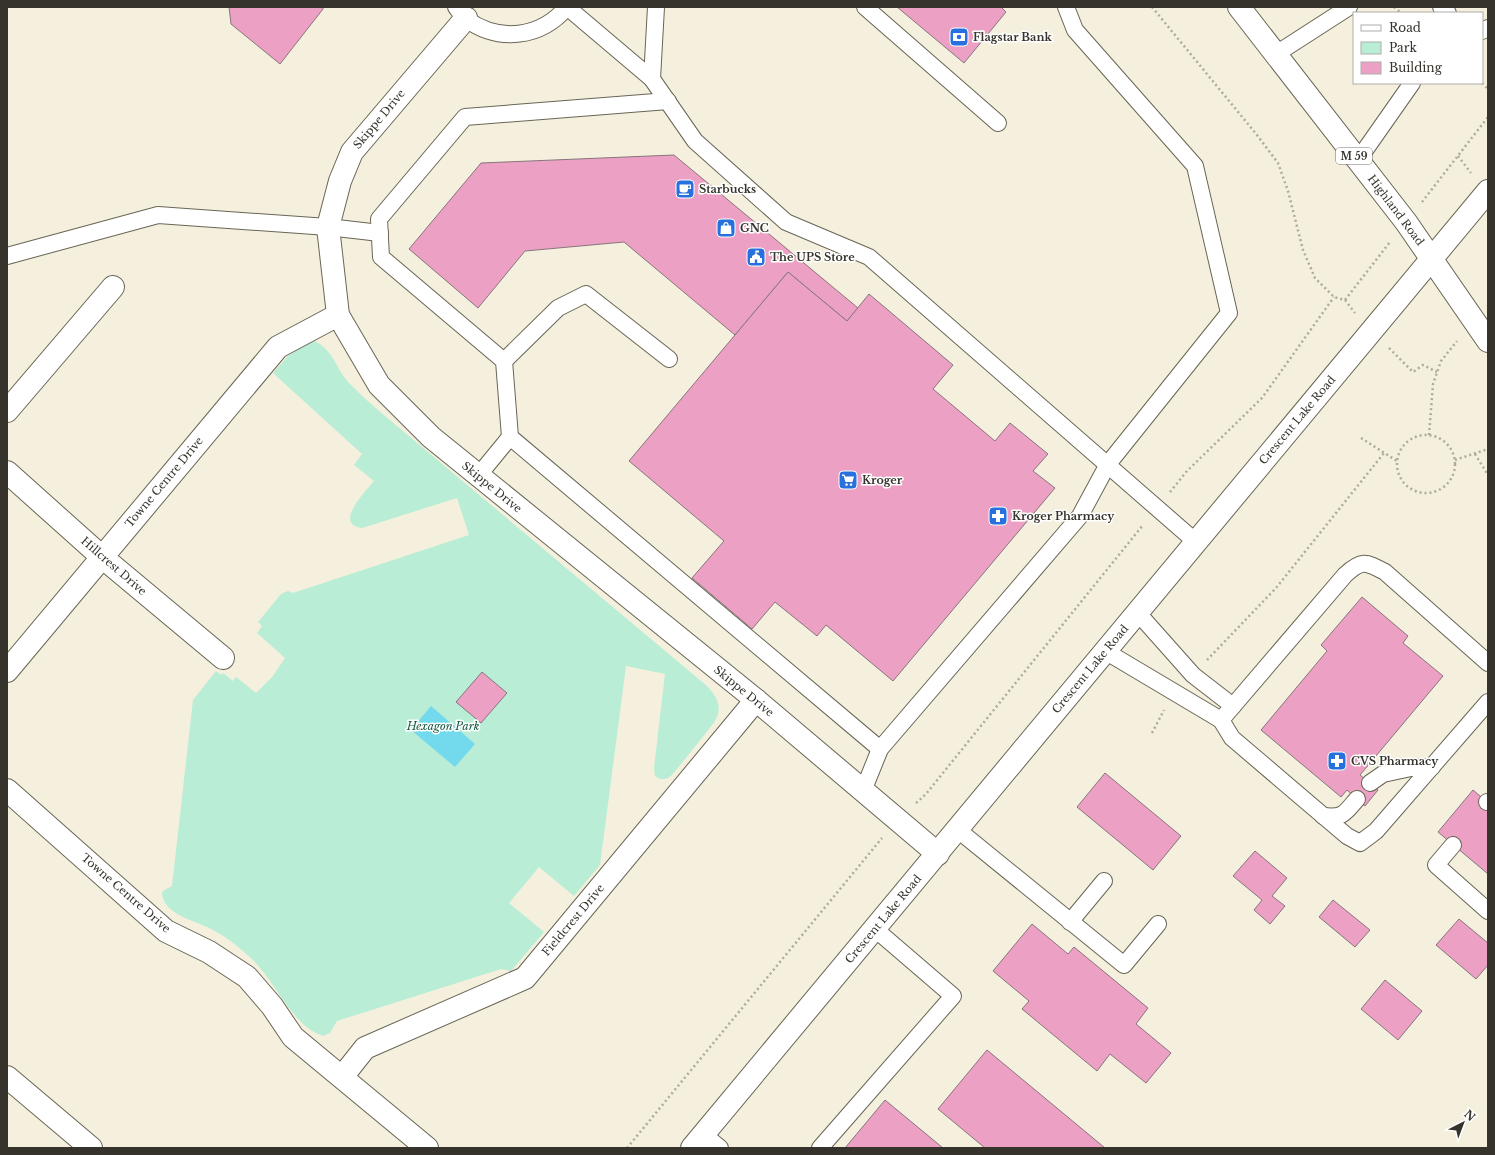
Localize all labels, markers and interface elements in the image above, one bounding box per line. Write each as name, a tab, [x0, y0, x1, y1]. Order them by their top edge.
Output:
legend	[1353, 12, 1483, 84]
text: Road	[1389, 20, 1421, 35]
bank icon: Flagstar Bank	[948, 26, 970, 48]
place label: Flagstar Bank	[973, 30, 1052, 44]
text: Park	[1389, 40, 1417, 55]
text: Building	[1389, 60, 1443, 75]
street label: Skippe Drive	[350, 86, 408, 152]
road number: M 59	[1336, 148, 1372, 164]
street label: Highland Road	[1365, 172, 1428, 249]
cafe icon: Starbucks	[674, 178, 696, 200]
place label: Starbucks	[699, 182, 756, 196]
shop icon: GNC	[715, 217, 737, 239]
place label: GNC	[740, 221, 769, 235]
public building icon: The UPS Store	[745, 246, 767, 268]
place label: The UPS Store	[770, 250, 855, 264]
street label: Crescent Lake Road	[1256, 372, 1339, 467]
street label: Towne Centre Drive	[122, 434, 206, 530]
street label: Skippe Drive	[459, 458, 525, 516]
supermarket icon: Kroger	[837, 469, 859, 491]
place label: Kroger	[862, 473, 903, 487]
pharmacy icon: Kroger Pharmacy	[987, 505, 1009, 527]
place label: Kroger Pharmacy	[1012, 509, 1115, 523]
street label: Hillcrest Drive	[78, 534, 150, 598]
street label: Crescent Lake Road	[1049, 621, 1132, 716]
street label: Skippe Drive	[711, 662, 777, 720]
park label: Hexagon Park	[406, 719, 480, 733]
pharmacy icon: CVS Pharmacy	[1326, 750, 1348, 772]
place label: CVS Pharmacy	[1351, 754, 1439, 768]
street label: Towne Centre Drive	[78, 850, 174, 936]
street label: Crescent Lake Road	[842, 871, 925, 966]
street label: Fieldcrest Drive	[539, 881, 607, 959]
north arrow	[1443, 1103, 1483, 1143]
text: N	[1461, 1107, 1479, 1125]

